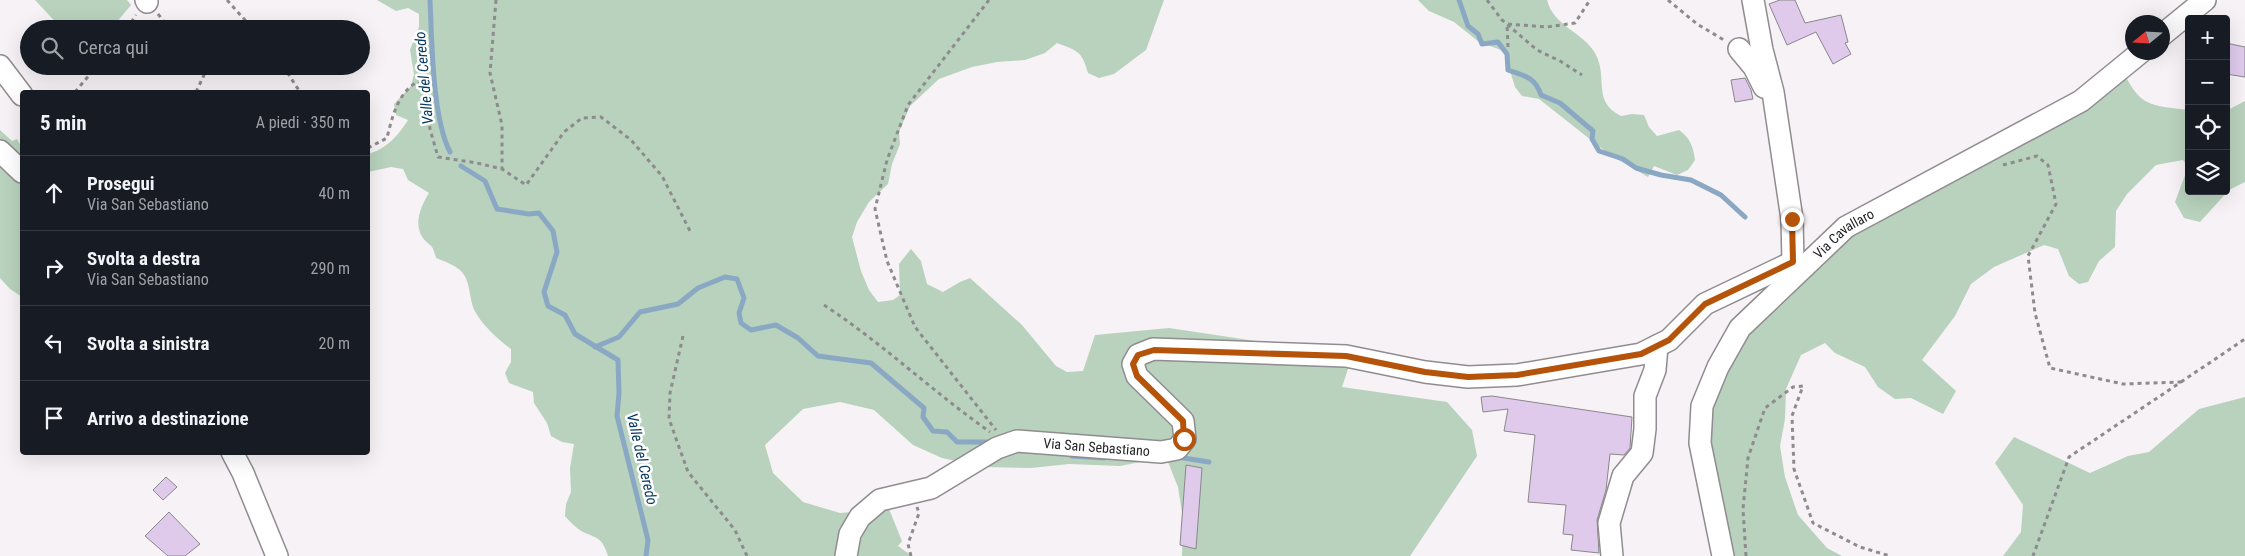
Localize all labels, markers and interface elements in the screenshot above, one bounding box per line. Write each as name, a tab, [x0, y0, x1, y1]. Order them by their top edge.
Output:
north arrow	[2125, 15, 2170, 60]
map controls	[2185, 15, 2230, 195]
button: +	[2185, 15, 2230, 60]
search box	[20, 20, 370, 75]
water label: Valle del Ceredo	[411, 31, 437, 125]
icon: search	[38, 34, 66, 62]
text: Cerca qui	[78, 36, 149, 59]
button: −	[2185, 60, 2230, 105]
button: locate	[2185, 105, 2230, 150]
text: 5 min	[40, 111, 87, 135]
text: A piedi · 350 m	[256, 113, 350, 132]
button: layers	[2185, 150, 2230, 195]
text: Prosegui	[87, 172, 155, 195]
icon: ahead	[40, 179, 68, 207]
text: 40 m	[318, 184, 350, 203]
text: Via San Sebastiano	[87, 195, 209, 214]
street label: Via Cavallaro	[1810, 206, 1877, 262]
route end	[1781, 208, 1804, 231]
text: Svolta a destra	[87, 247, 200, 270]
icon: right	[40, 254, 68, 282]
text: 290 m	[311, 259, 350, 278]
text: Via San Sebastiano	[87, 270, 209, 289]
icon: left	[40, 329, 68, 357]
text: Svolta a sinistra	[87, 332, 209, 355]
text: 20 m	[318, 334, 350, 353]
icon: arrive	[40, 404, 68, 432]
text: Arrivo a destinazione	[87, 407, 249, 430]
water label: Valle del Ceredo	[623, 412, 661, 506]
route start	[1173, 428, 1196, 451]
street label: Via San Sebastiano	[1043, 435, 1151, 459]

